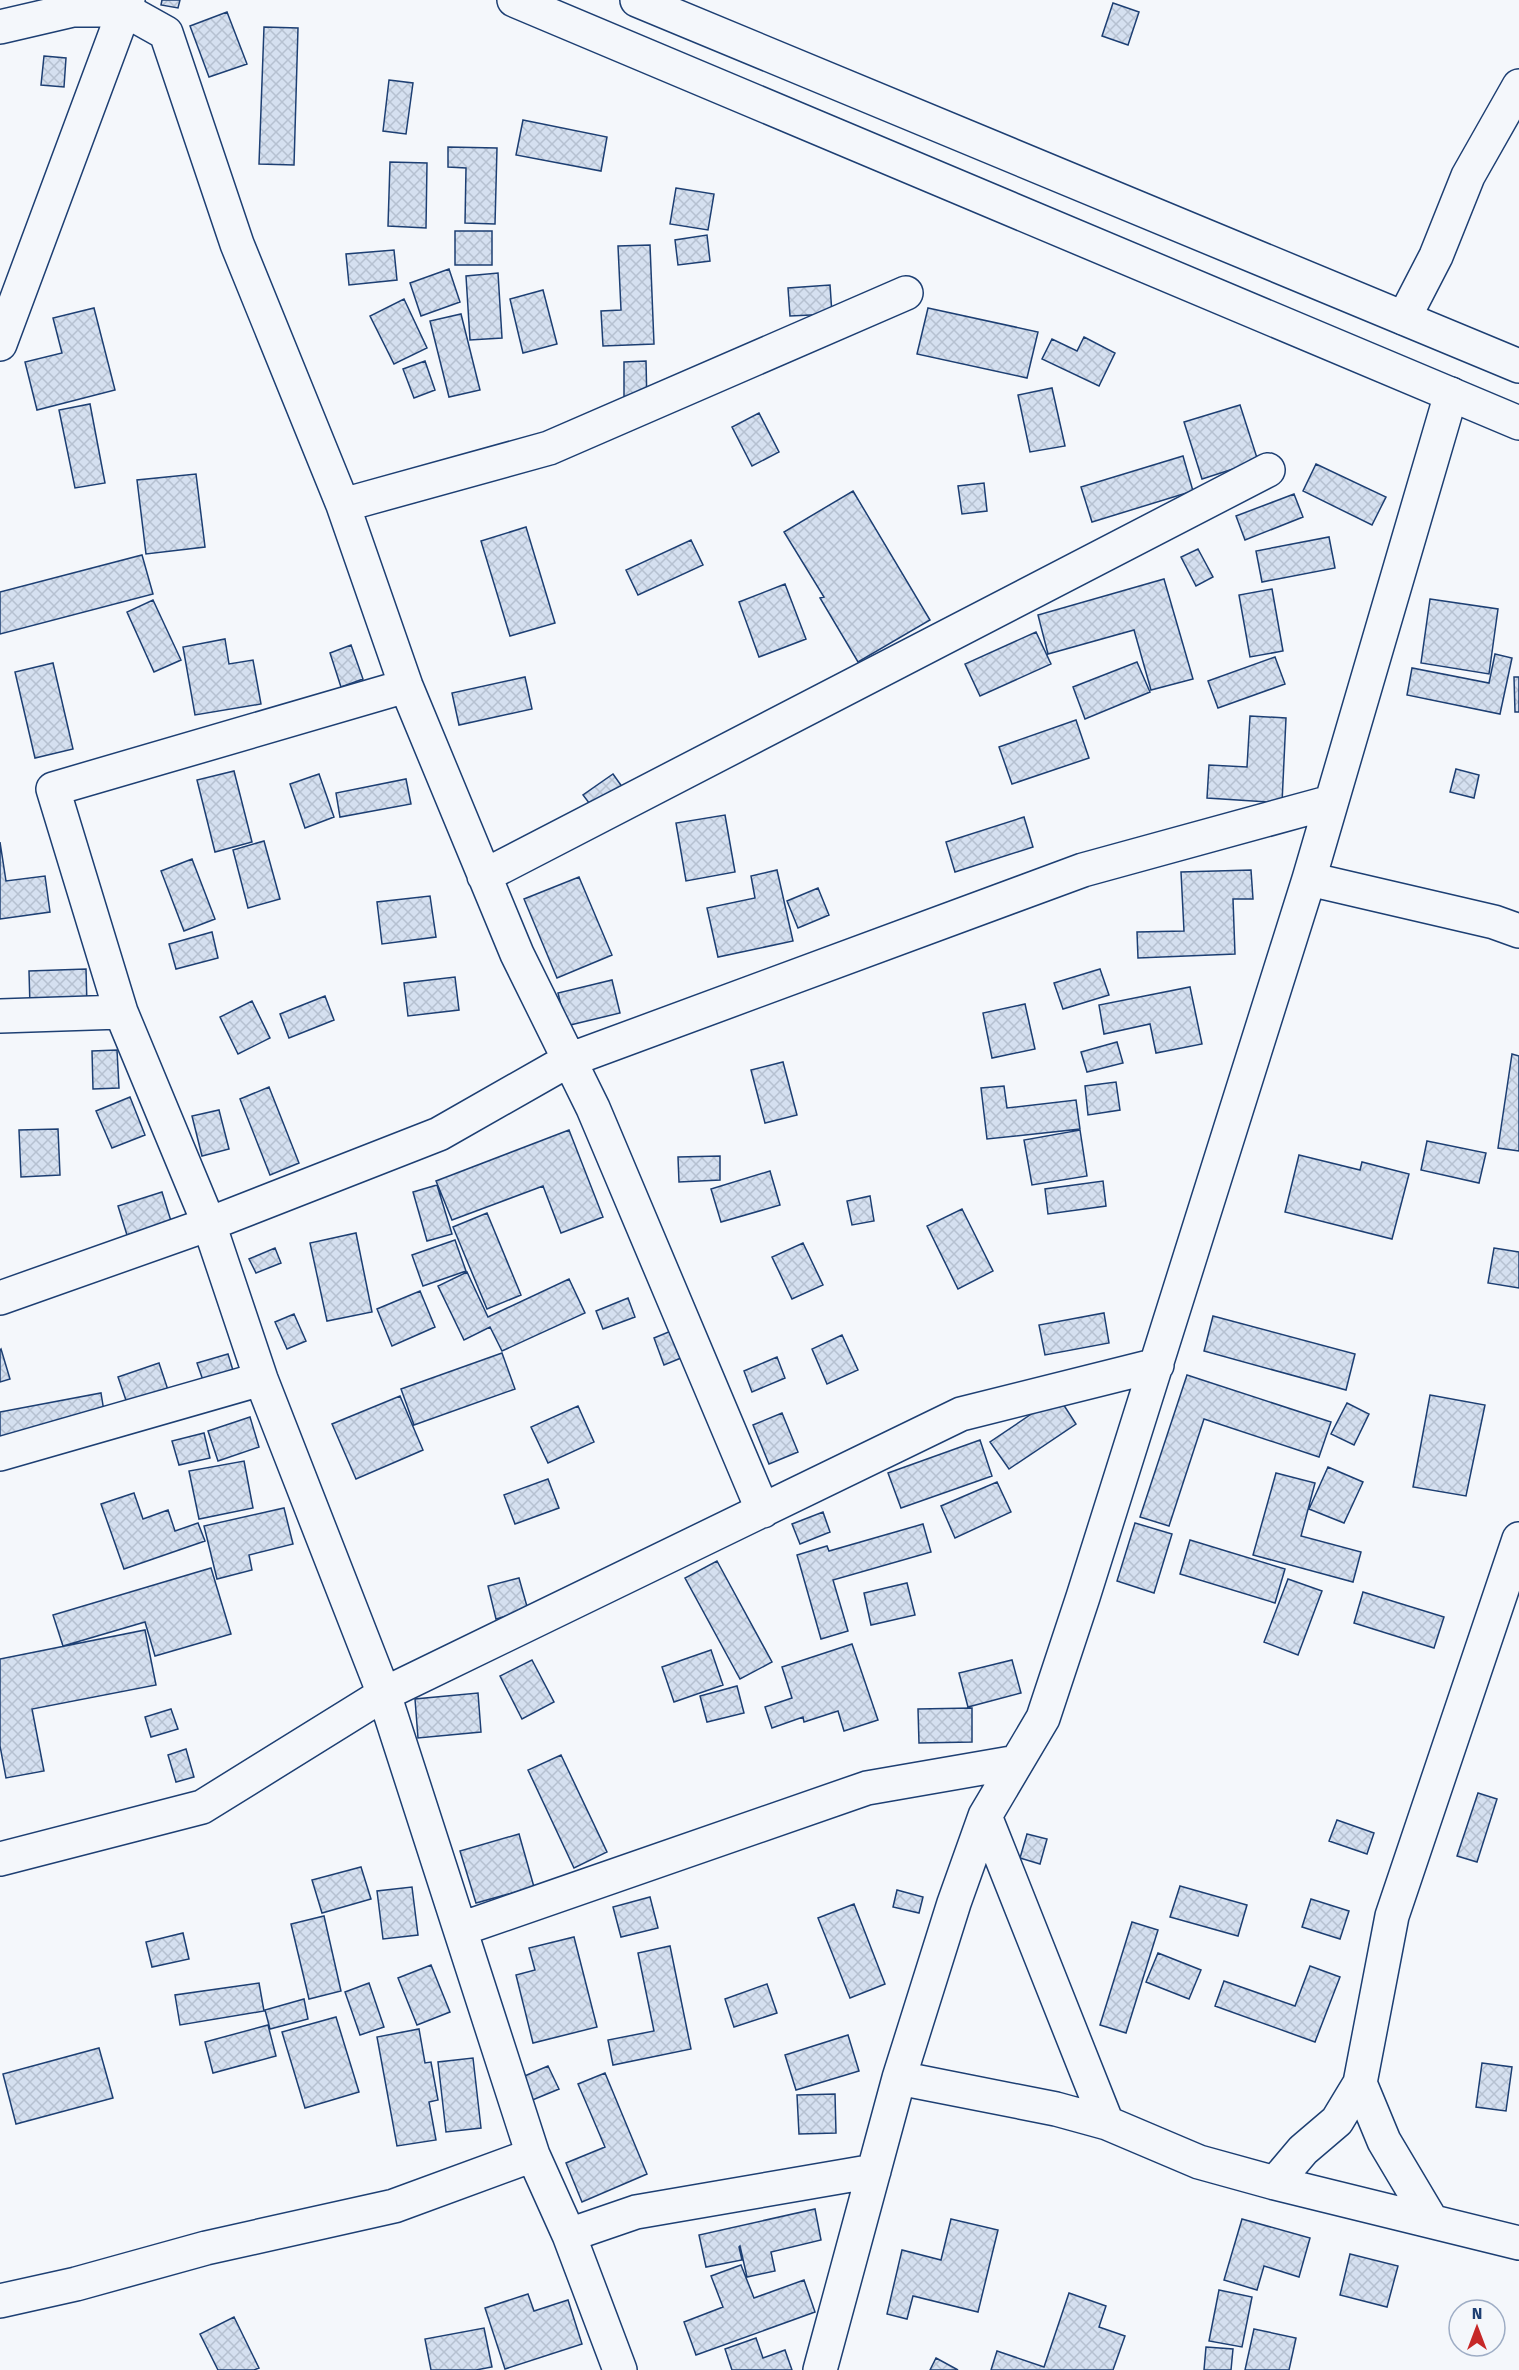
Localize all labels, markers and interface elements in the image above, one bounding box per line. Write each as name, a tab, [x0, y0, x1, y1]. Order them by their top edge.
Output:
north arrow	[1447, 2298, 1507, 2358]
text: N	[1472, 2304, 1482, 2323]

